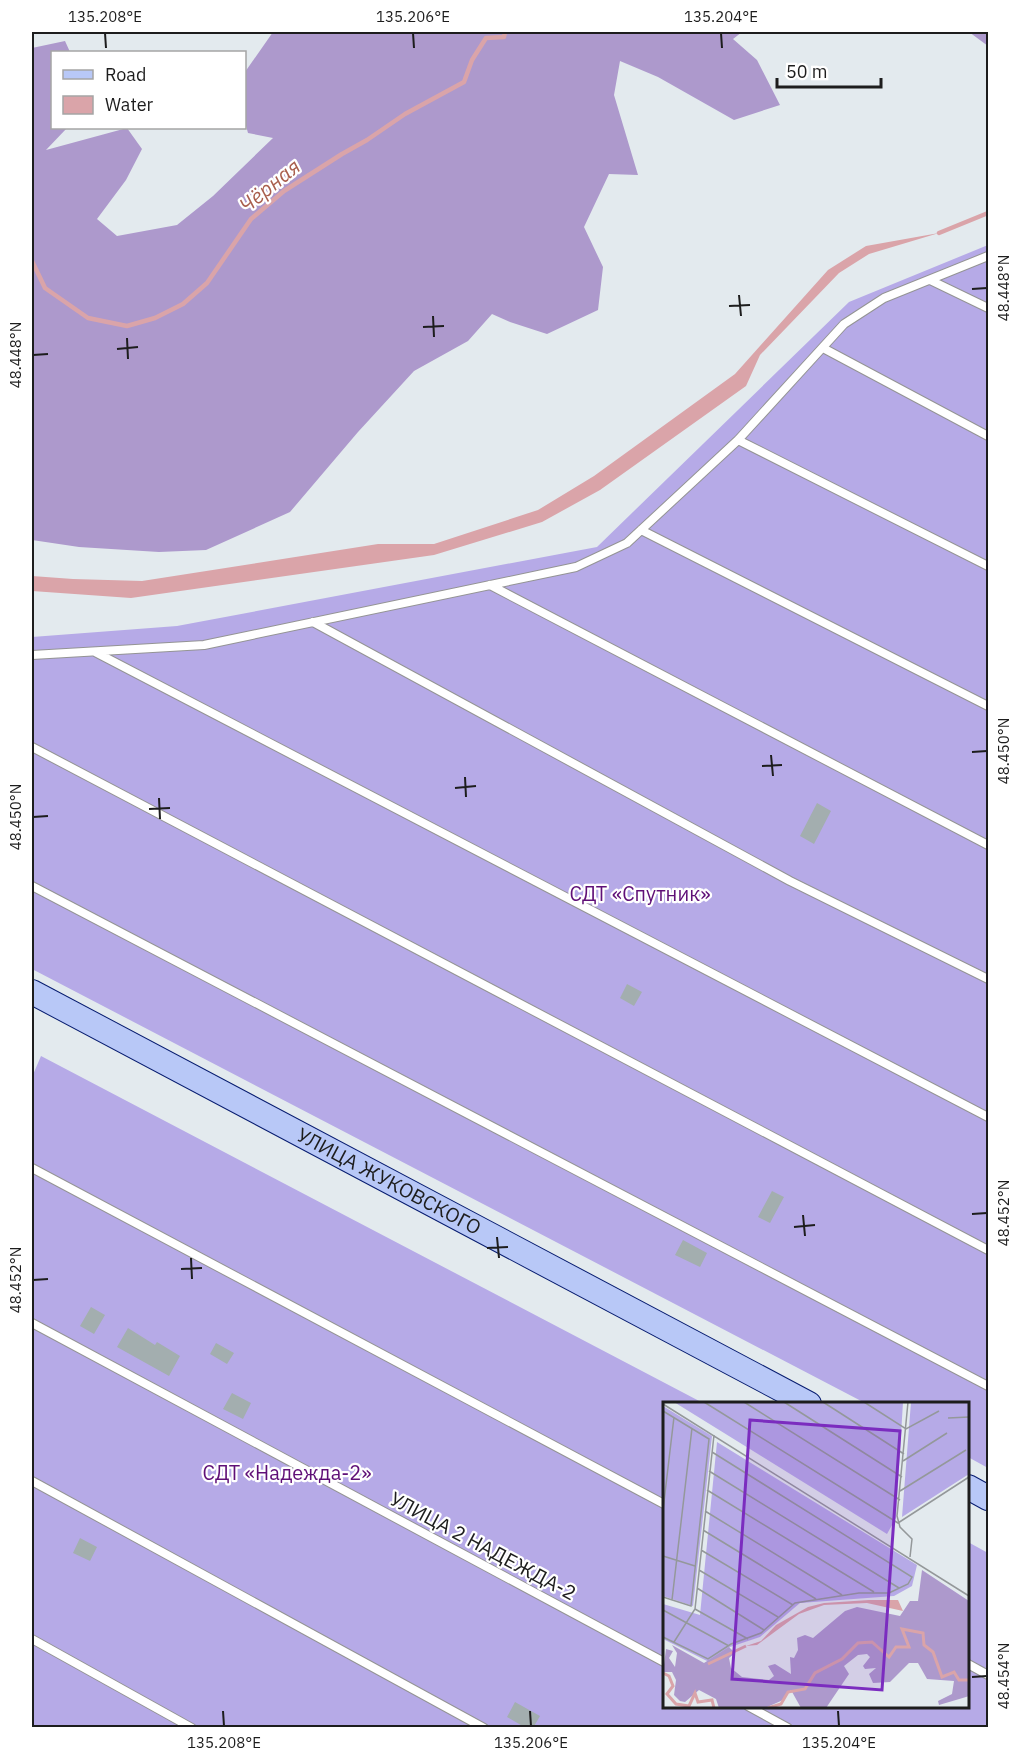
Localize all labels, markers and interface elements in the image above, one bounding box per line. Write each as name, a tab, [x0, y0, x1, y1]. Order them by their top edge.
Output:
text: 135.208°E	[68, 7, 142, 26]
text: 135.206°E	[376, 7, 450, 26]
text: 135.204°E	[684, 7, 758, 26]
legend	[51, 51, 246, 129]
scale bar	[777, 51, 880, 89]
text: 50 m	[786, 60, 828, 83]
text: Road	[105, 63, 146, 86]
text: Water	[105, 93, 154, 116]
water label: Чёрная	[233, 152, 306, 218]
text: 48.448°N	[994, 255, 1013, 321]
text: 48.448°N	[6, 322, 25, 388]
text: 48.450°N	[994, 718, 1013, 784]
text: 48.450°N	[6, 784, 25, 850]
park label: СДТ «Спутник»	[570, 880, 710, 907]
street label: УЛИЦА ЖУКОВСКОГО	[292, 1121, 486, 1241]
text: 48.452°N	[994, 1180, 1013, 1246]
text: 48.452°N	[6, 1247, 25, 1313]
inset map	[663, 1402, 969, 1708]
park label: СДТ «Надежда-2»	[203, 1459, 371, 1486]
street label: УЛИЦА 2 НАДЕЖДА-2	[385, 1485, 581, 1606]
text: 48.454°N	[994, 1643, 1013, 1709]
text: 135.208°E	[187, 1733, 261, 1752]
text: 135.206°E	[494, 1733, 568, 1752]
text: 135.204°E	[802, 1733, 876, 1752]

